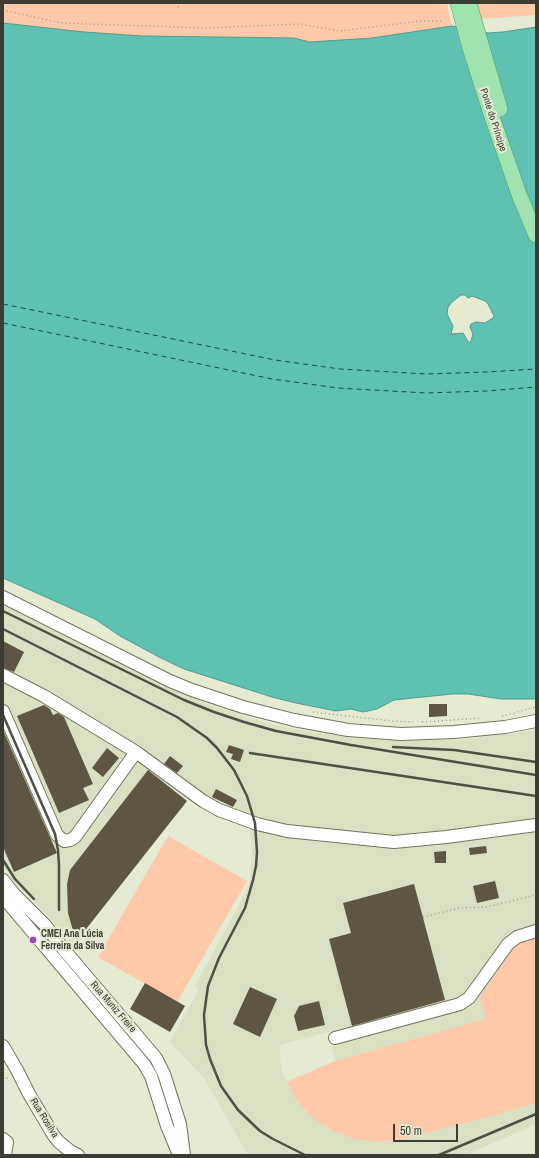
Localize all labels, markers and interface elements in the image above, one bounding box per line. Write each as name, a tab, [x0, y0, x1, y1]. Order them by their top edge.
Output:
street label: Ponte do Príncipe	[477, 87, 509, 153]
place label: CMEI Ana Lúcia Ferreira da Silva	[41, 928, 104, 952]
marker: CMEI Ana Lúcia Ferreira da Silva	[28, 935, 38, 945]
street label: Rua Muniz Freire	[88, 979, 138, 1035]
street label: Rua Rosilva	[27, 1096, 61, 1140]
scale bar	[395, 1116, 460, 1142]
text: 50 m	[400, 1123, 422, 1139]

